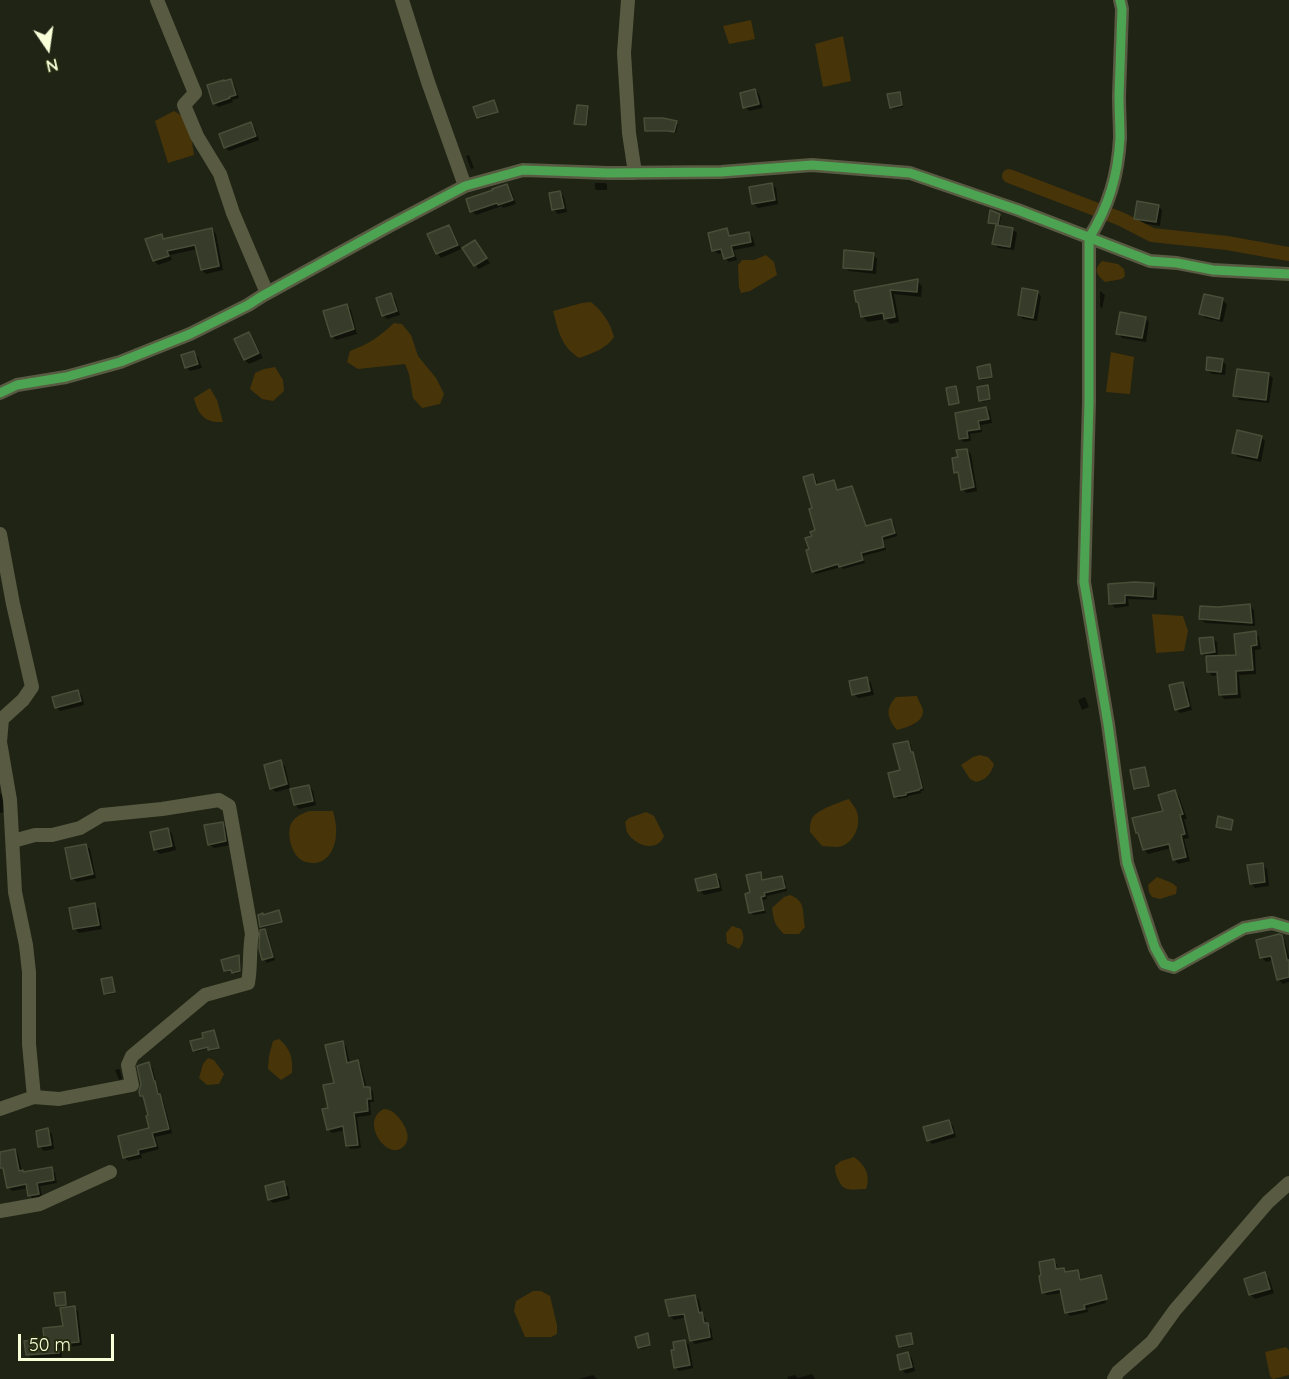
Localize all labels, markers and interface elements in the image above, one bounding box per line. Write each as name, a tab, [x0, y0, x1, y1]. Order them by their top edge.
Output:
north arrow	[18, 18, 78, 78]
text: N	[44, 54, 60, 77]
scale bar	[21, 1322, 117, 1360]
text: 50 m	[29, 1333, 71, 1356]

